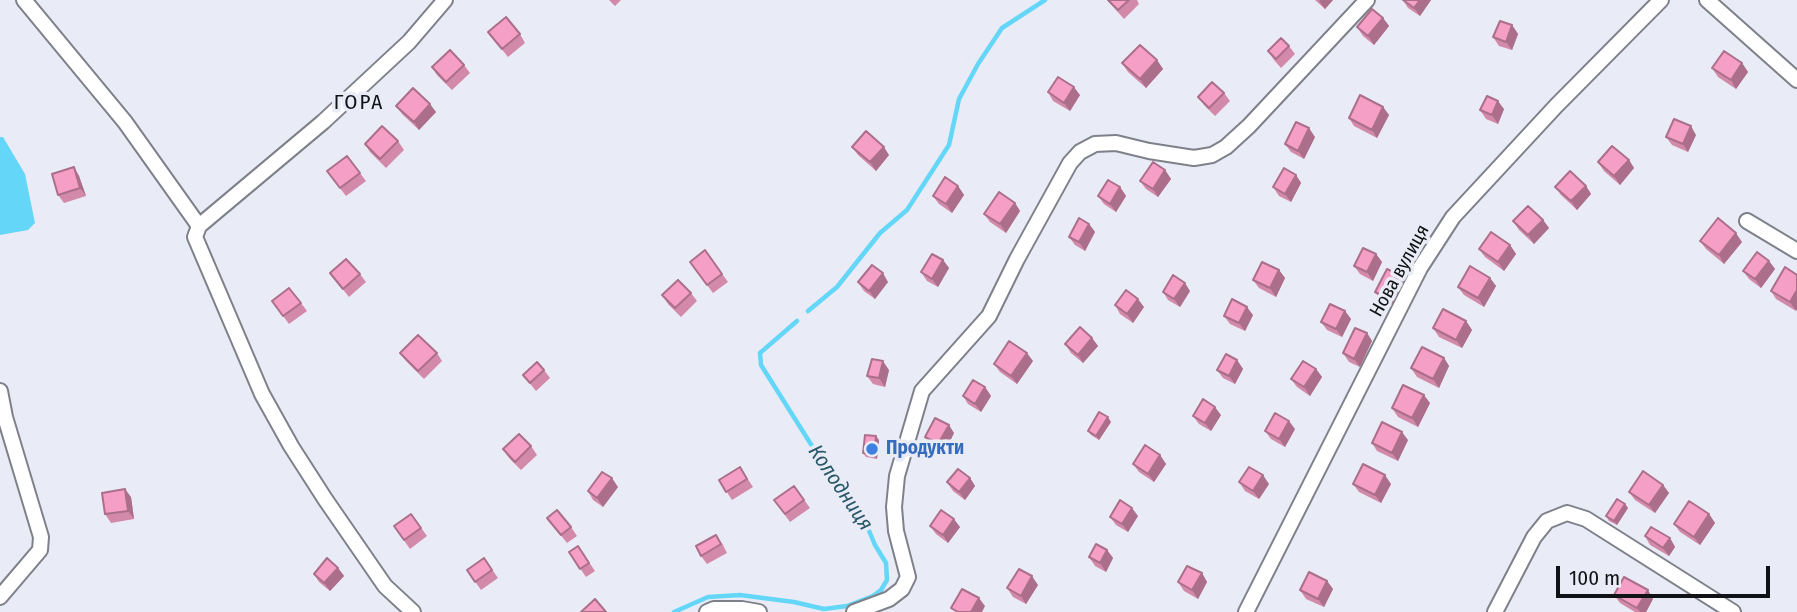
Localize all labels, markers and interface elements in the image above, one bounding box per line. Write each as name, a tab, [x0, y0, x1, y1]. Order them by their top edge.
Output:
district label: ГОРА	[334, 90, 384, 116]
street label: Нова вулиця	[1365, 221, 1435, 321]
place label: Продукти	[886, 438, 964, 460]
water label: Колодниця	[802, 440, 878, 536]
marker: Продукти	[864, 441, 880, 457]
scale bar	[1559, 552, 1772, 596]
text: 100 m	[1569, 565, 1620, 591]

